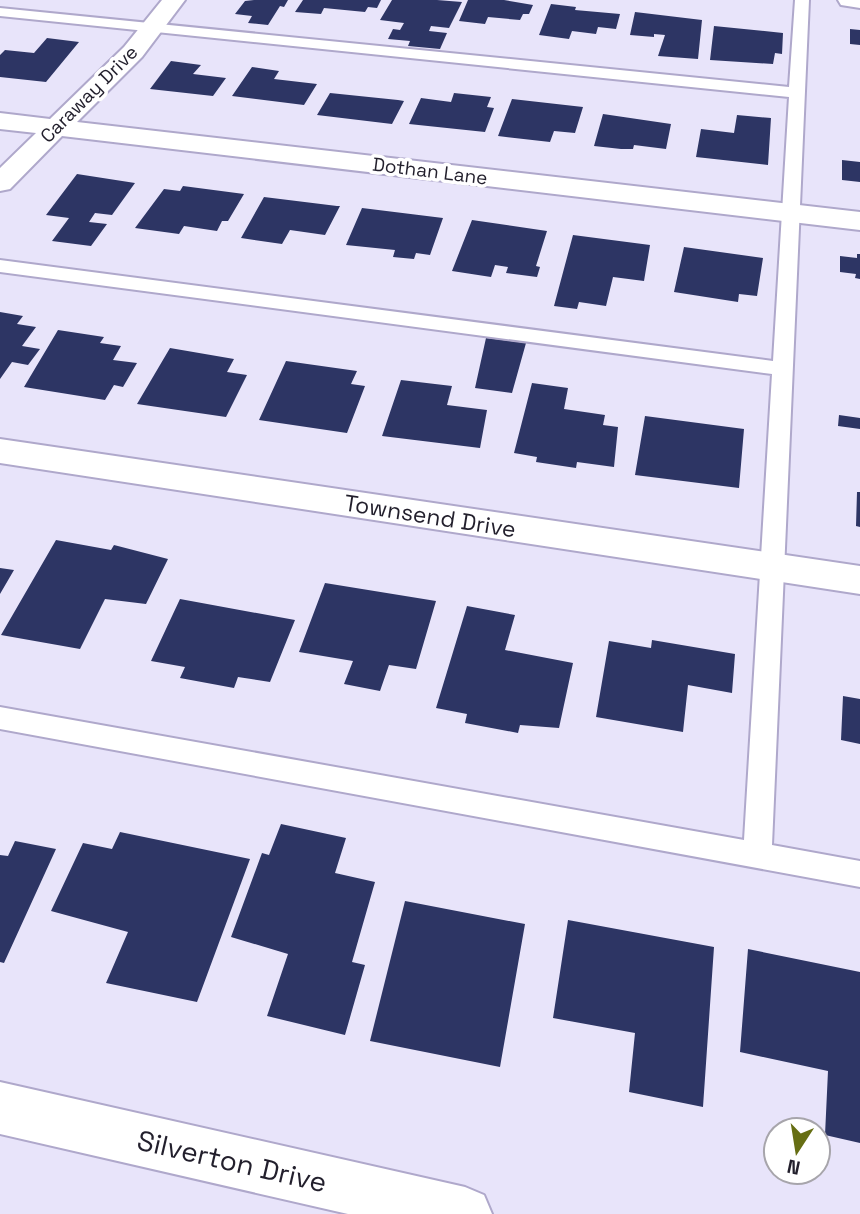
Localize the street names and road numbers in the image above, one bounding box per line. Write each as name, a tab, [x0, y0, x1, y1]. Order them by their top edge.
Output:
street label: Caraway Drive	[35, 40, 143, 148]
street label: Dothan Lane	[371, 152, 489, 190]
street label: Townsend Drive	[342, 488, 518, 544]
street label: Silverton Drive	[134, 1122, 330, 1200]

